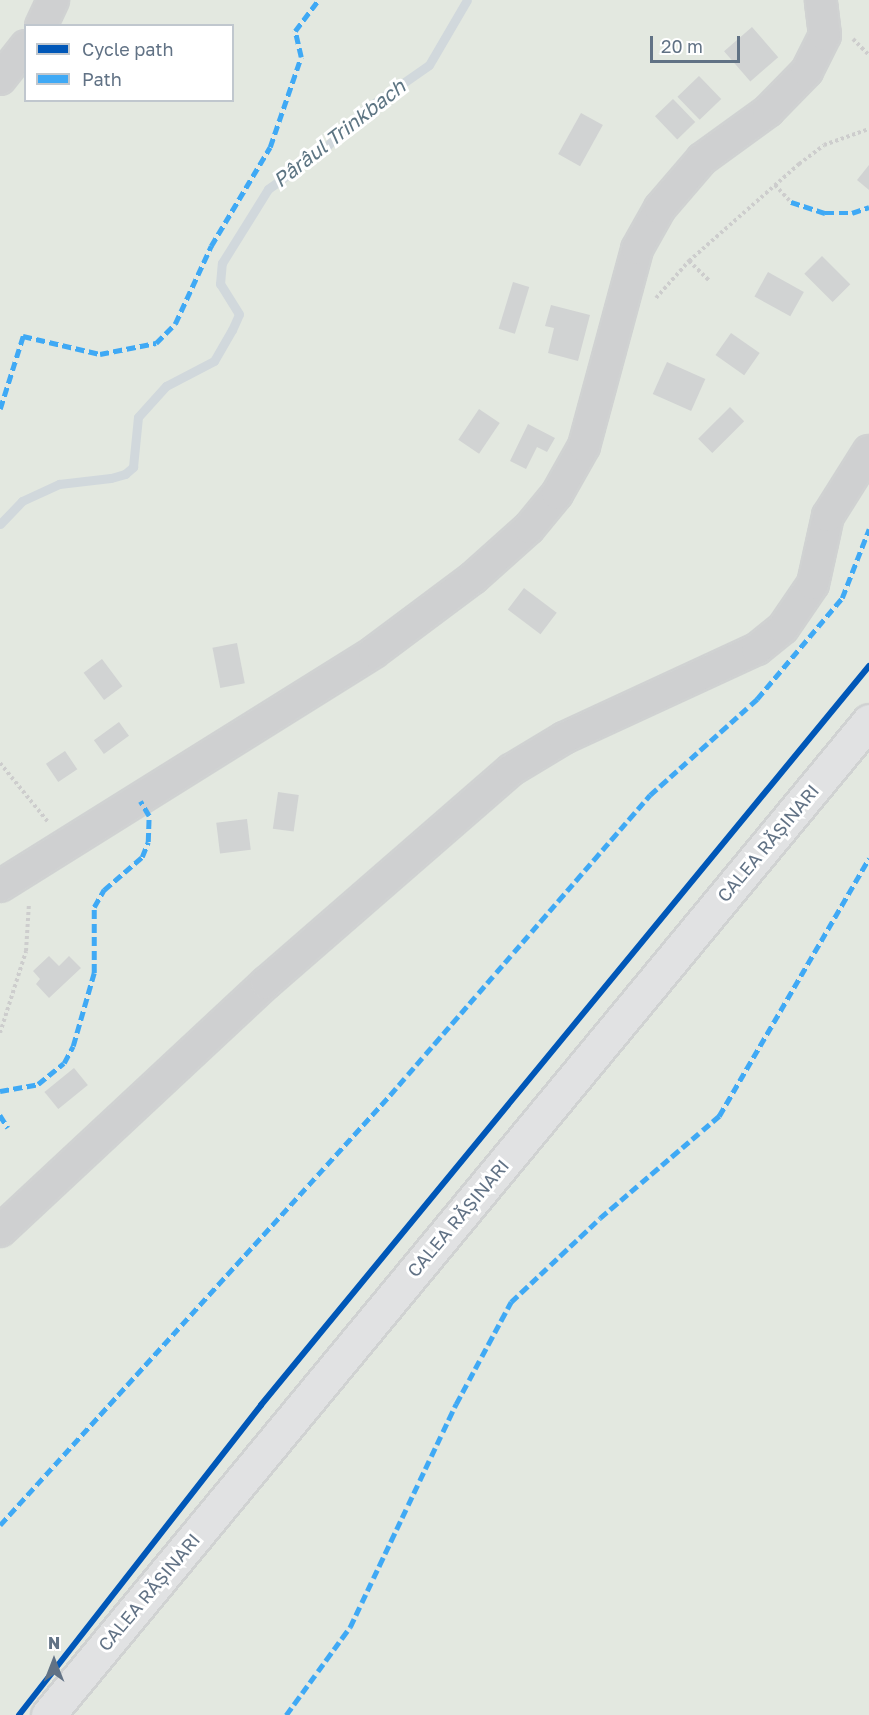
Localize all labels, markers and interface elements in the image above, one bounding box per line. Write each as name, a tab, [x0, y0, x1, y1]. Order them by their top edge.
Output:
legend	[24, 24, 234, 102]
scale bar	[653, 24, 743, 62]
text: 20 m	[661, 35, 703, 57]
text: Cycle path	[82, 38, 174, 60]
text: Path	[82, 68, 122, 90]
water label: Pârâul Trinkbach	[268, 74, 410, 192]
street label: CALEA RĂȘINARI	[713, 780, 823, 906]
street label: CALEA RĂȘINARI	[403, 1155, 513, 1281]
street label: CALEA RĂȘINARI	[94, 1529, 204, 1655]
north arrow	[24, 1631, 84, 1691]
text: N	[48, 1633, 60, 1653]

